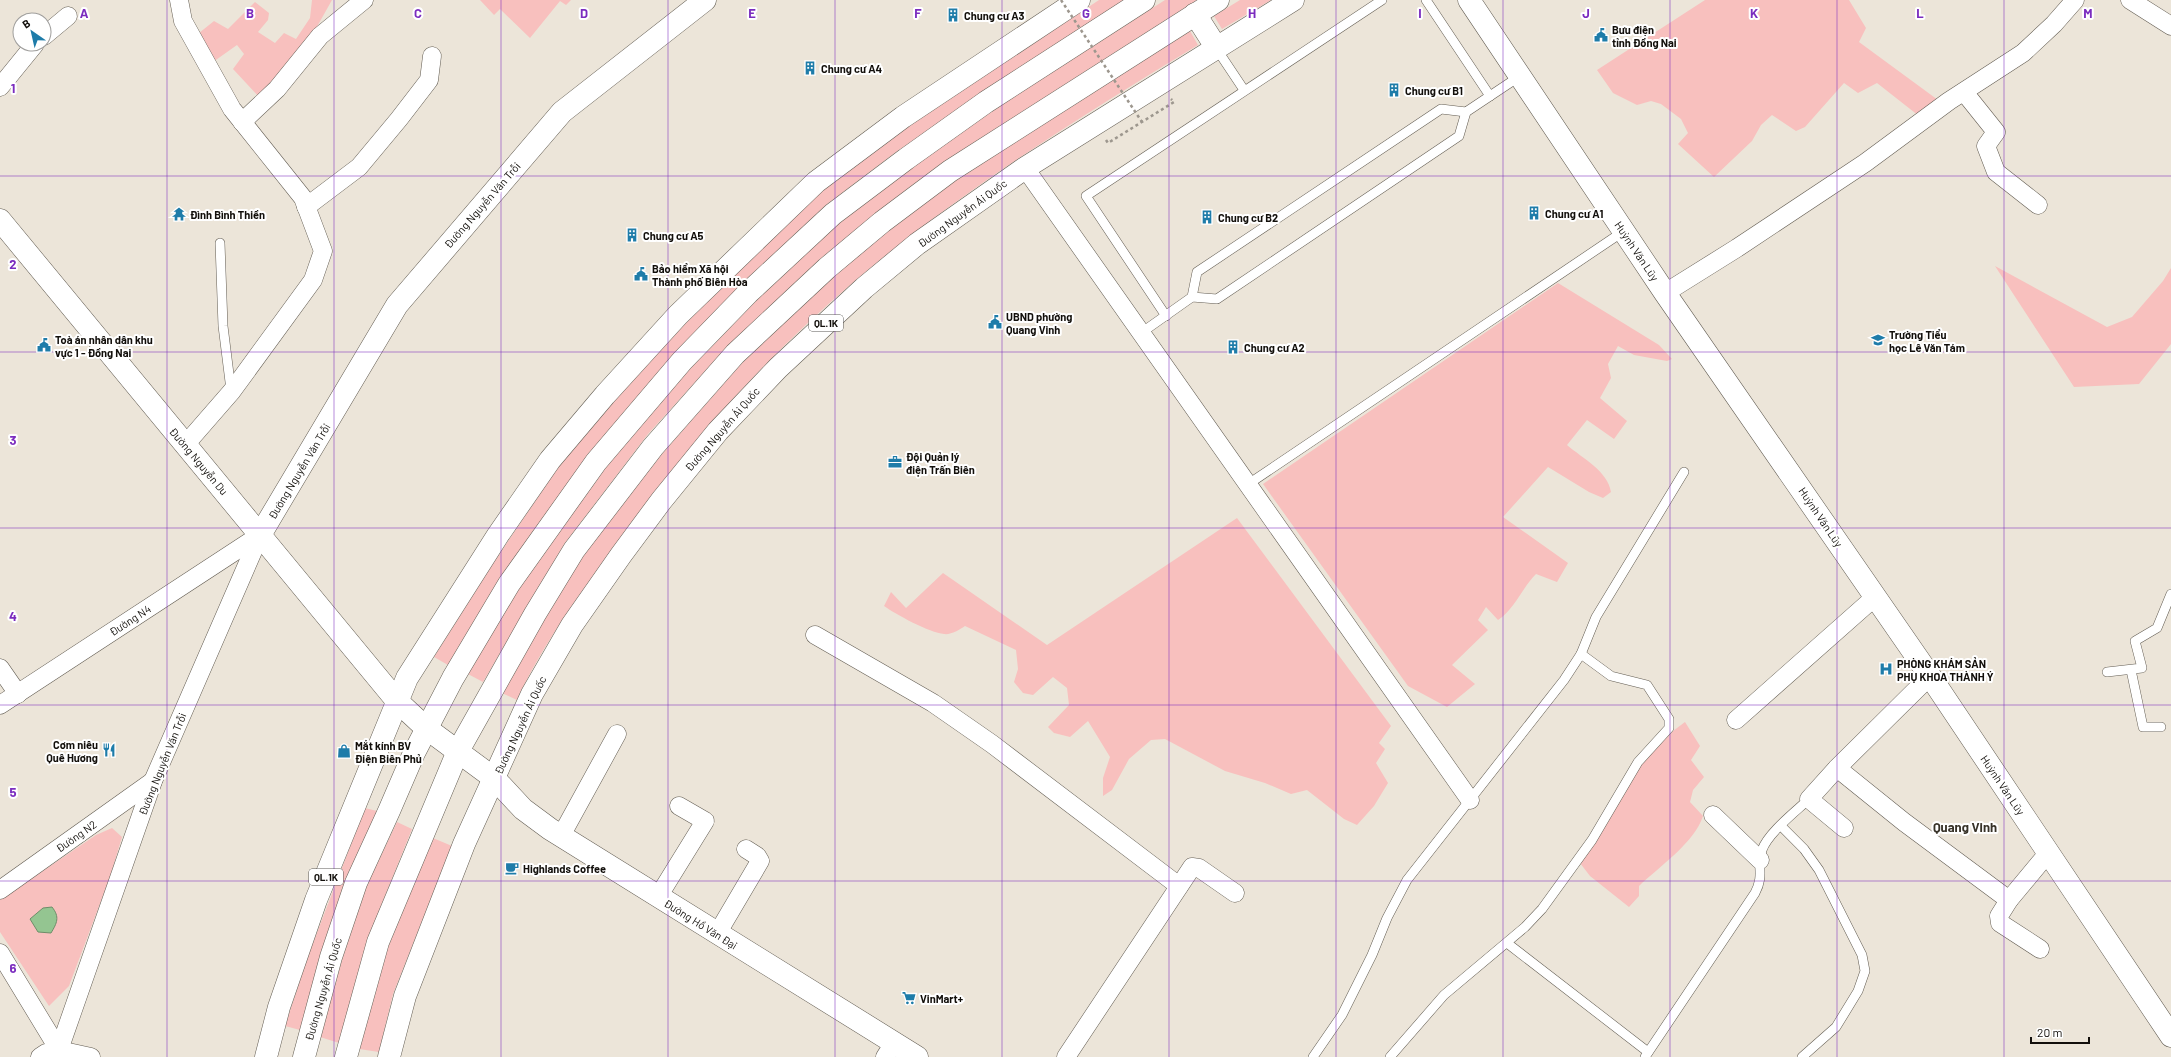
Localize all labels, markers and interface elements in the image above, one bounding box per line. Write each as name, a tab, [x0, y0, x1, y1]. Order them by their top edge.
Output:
text: A	[80, 5, 89, 21]
text: B	[246, 5, 254, 21]
text: C	[414, 5, 422, 21]
text: D	[580, 5, 588, 21]
text: E	[748, 5, 756, 21]
text: F	[914, 5, 922, 21]
text: G	[1082, 5, 1090, 21]
text: H	[1248, 5, 1256, 21]
text: I	[1418, 5, 1422, 21]
text: J	[1582, 5, 1590, 21]
text: K	[1750, 5, 1758, 21]
text: L	[1916, 5, 1924, 21]
text: M	[2083, 5, 2093, 21]
building icon: Chung cư A3	[945, 7, 961, 23]
place label: Chung cư A3	[964, 9, 1025, 22]
north arrow	[12, 12, 52, 52]
text: B	[20, 16, 33, 31]
place label: Bưu điện tỉnh Đồng Nai	[1612, 23, 1677, 49]
public building icon: Bưu điện tỉnh Đồng Nai	[1593, 27, 1609, 43]
building icon: Chung cư A4	[802, 60, 818, 76]
place label: Chung cư A4	[821, 62, 883, 75]
text: 1	[11, 80, 15, 96]
building icon: Chung cư B1	[1386, 82, 1402, 98]
place label: Chung cư B1	[1405, 84, 1463, 97]
street label: Đường Nguyễn Văn Trỗi	[441, 159, 523, 251]
street label: Đường Nguyễn Ái Quốc	[915, 176, 1009, 250]
building icon: Chung cư A1	[1526, 205, 1542, 221]
temple icon: Đình Bình Thiền	[171, 206, 187, 222]
place label: Chung cư A1	[1545, 207, 1604, 220]
place label: Đình Bình Thiền	[190, 208, 265, 221]
building icon: Chung cư B2	[1199, 209, 1215, 225]
place label: Chung cư B2	[1218, 211, 1278, 224]
street label: Huỳnh Văn Lũy	[1612, 219, 1662, 283]
building icon: Chung cư A5	[624, 227, 640, 243]
place label: Chung cư A5	[643, 229, 704, 242]
text: 2	[9, 256, 17, 272]
place label: Bảo hiểm Xã hội Thành phố Biên Hòa	[652, 262, 748, 288]
public building icon: Bảo hiểm Xã hội Thành phố Biên Hòa	[633, 266, 649, 282]
place label: UBND phường Quang Vinh	[1006, 310, 1072, 336]
public building icon: UBND phường Quang Vinh	[987, 314, 1003, 330]
road number: QL.1K	[809, 315, 843, 331]
place label: Trường Tiểu học Lê Văn Tám	[1889, 328, 1965, 354]
school or university icon: Trường Tiểu học Lê Văn Tám	[1870, 332, 1886, 348]
place label: Toà án nhân dân khu vực 1 - Đồng Nai	[55, 333, 153, 359]
public building icon: Toà án nhân dân khu vực 1 - Đồng Nai	[36, 337, 52, 353]
building icon: Chung cư A2	[1225, 339, 1241, 355]
place label: Chung cư A2	[1244, 341, 1305, 354]
street label: Đường Nguyễn Ái Quốc	[682, 384, 762, 474]
street label: Đường Nguyễn Văn Trỗi	[265, 421, 333, 521]
street label: Đường Nguyễn Du	[167, 425, 231, 497]
text: 3	[9, 432, 17, 448]
place label: Đội Quản lý điện Trấn Biên	[906, 450, 975, 477]
office icon: Đội Quản lý điện Trấn Biên	[887, 454, 903, 470]
street label: Huỳnh Văn Lũy	[1796, 485, 1846, 549]
street label: Đường N4	[107, 602, 153, 638]
text: 4	[9, 608, 17, 624]
place label: PHÒNG KHÁM SẢN PHỤ KHOA THÀNH Ý	[1897, 657, 1994, 683]
hospital icon: PHÒNG KHÁM SẢN PHỤ KHOA THÀNH Ý	[1878, 661, 1894, 677]
street label: Đường Nguyễn Ái Quốc	[492, 674, 549, 776]
street label: Đường Nguyễn Văn Trỗi	[135, 711, 189, 817]
place label: Cơm niêu Quê Hương	[46, 738, 98, 764]
place label: Mắt kính BV Điện Biên Phủ	[355, 739, 422, 766]
restaurant icon: Cơm niêu Quê Hương	[101, 742, 117, 758]
shop icon: Mắt kính BV Điện Biên Phủ	[336, 743, 352, 759]
street label: Huỳnh Văn Lũy	[1978, 753, 2028, 817]
text: 5	[9, 784, 17, 800]
street label: Đường N2	[53, 817, 99, 855]
district label: Quang Vinh	[1933, 819, 1997, 835]
cafe icon: Highlands Coffee	[504, 860, 520, 876]
place label: Highlands Coffee	[523, 862, 606, 875]
road number: QL.1K	[309, 869, 343, 885]
street label: Đường Hồ Văn Đại	[662, 896, 740, 952]
street label: Đường Nguyễn Ái Quốc	[302, 936, 344, 1042]
text: 6	[10, 960, 17, 976]
supermarket icon: VinMart+	[901, 990, 917, 1006]
place label: VinMart+	[920, 992, 964, 1005]
scale bar	[2031, 1019, 2089, 1045]
text: 20 m	[2037, 1025, 2063, 1039]

